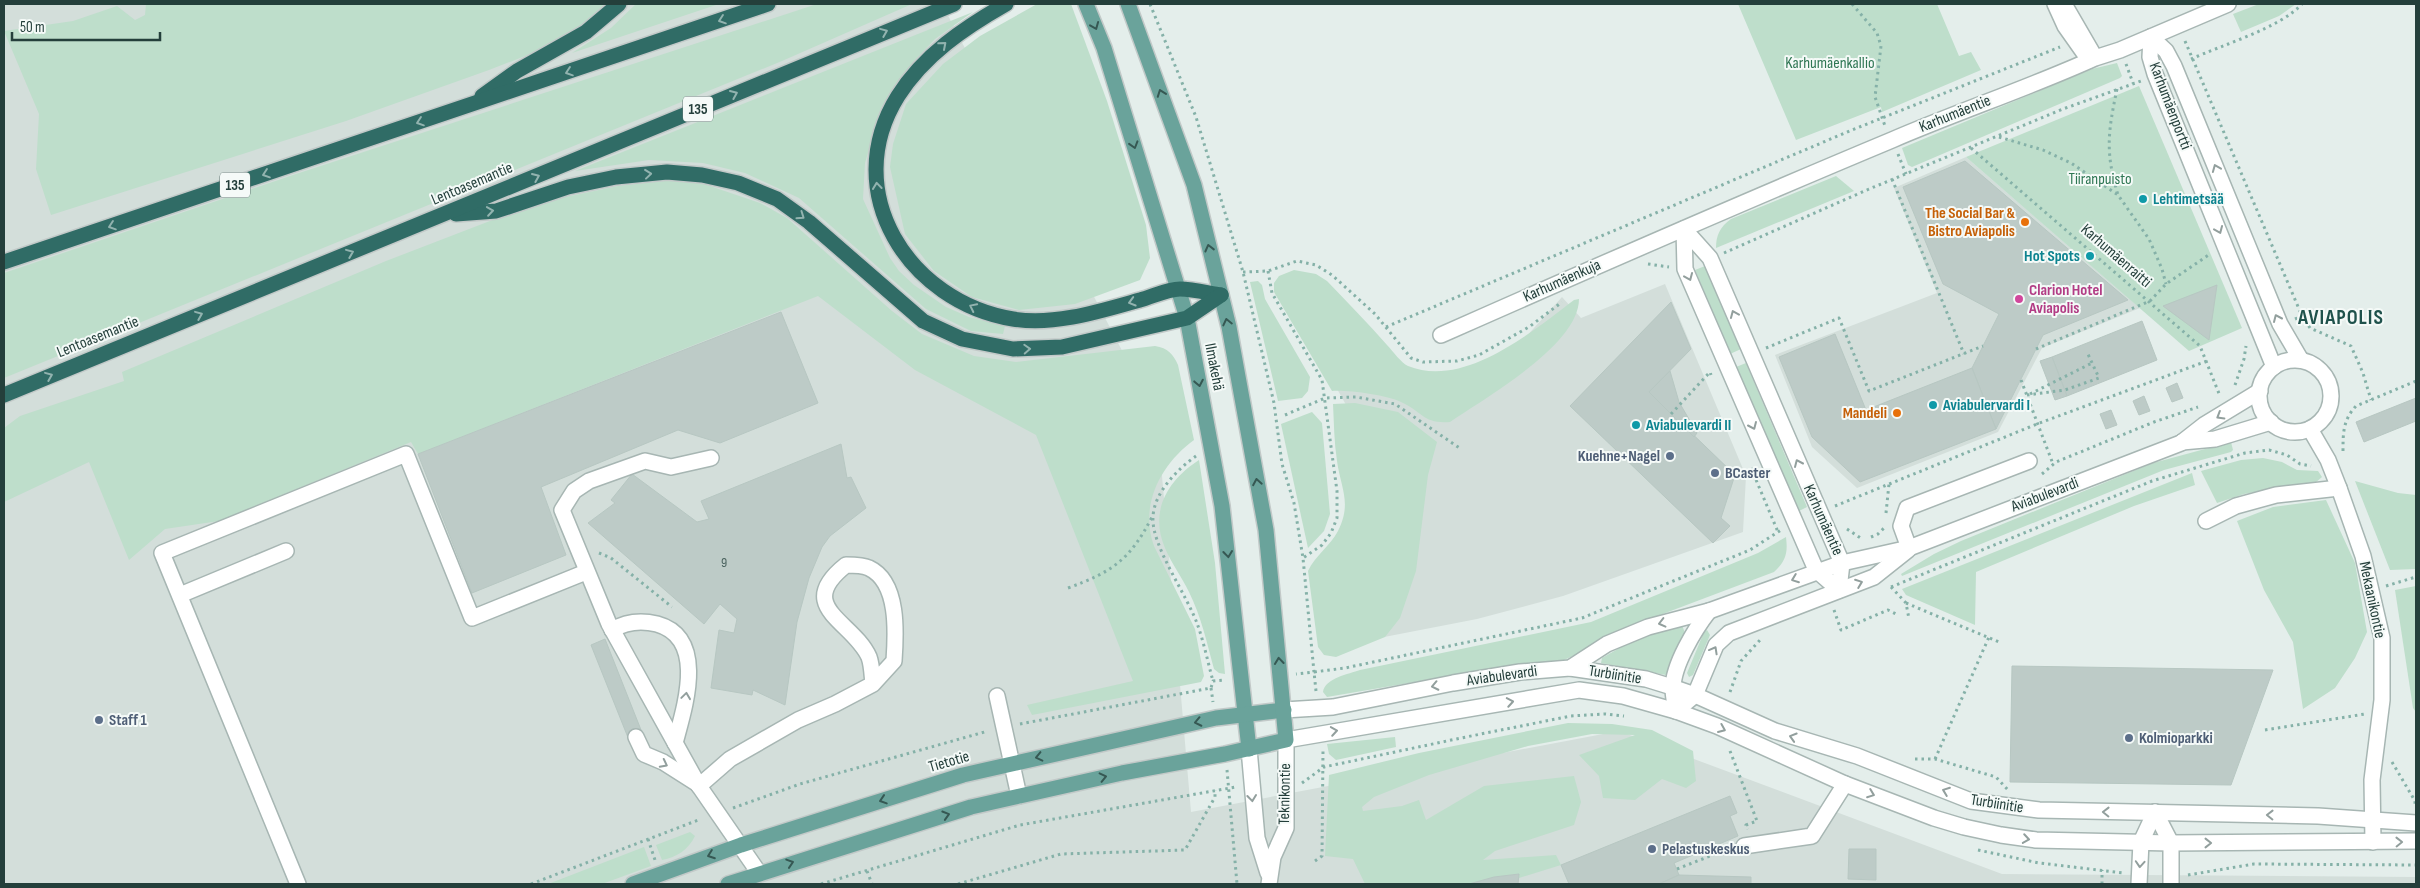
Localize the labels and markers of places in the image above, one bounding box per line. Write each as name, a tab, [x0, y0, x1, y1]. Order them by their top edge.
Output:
place label: Lehtimetsää	[2153, 190, 2224, 209]
marker: Lehtimetsää	[2137, 193, 2149, 205]
place label: The Social Bar & Bistro Aviapolis	[1925, 204, 2016, 241]
marker: The Social Bar & Bistro Aviapolis	[2019, 216, 2031, 228]
place label: Hot Spots	[2024, 247, 2080, 266]
marker: Hot Spots	[2084, 250, 2096, 262]
place label: Clarion Hotel Aviapolis	[2028, 281, 2103, 318]
marker: Clarion Hotel Aviapolis	[2013, 293, 2025, 305]
place label: Aviabulervardi I	[1942, 396, 2030, 415]
marker: Aviabulervardi I	[1927, 399, 1939, 411]
place label: Mandeli	[1843, 404, 1887, 423]
marker: Mandeli	[1891, 407, 1903, 419]
place label: Aviabulevardi II	[1645, 416, 1731, 435]
marker: Aviabulevardi II	[1630, 419, 1642, 431]
place label: Kuehne+Nagel	[1578, 447, 1660, 466]
marker: Kuehne+Nagel	[1664, 450, 1676, 462]
place label: BCaster	[1725, 464, 1770, 483]
marker: BCaster	[1709, 467, 1721, 479]
place label: Staff 1	[109, 711, 148, 730]
marker: Staff 1	[93, 714, 105, 726]
place label: Kolmioparkki	[2139, 729, 2213, 748]
marker: Kolmioparkki	[2123, 732, 2135, 744]
place label: Pelastuskeskus	[1662, 840, 1750, 859]
marker: Pelastuskeskus	[1646, 843, 1658, 855]

